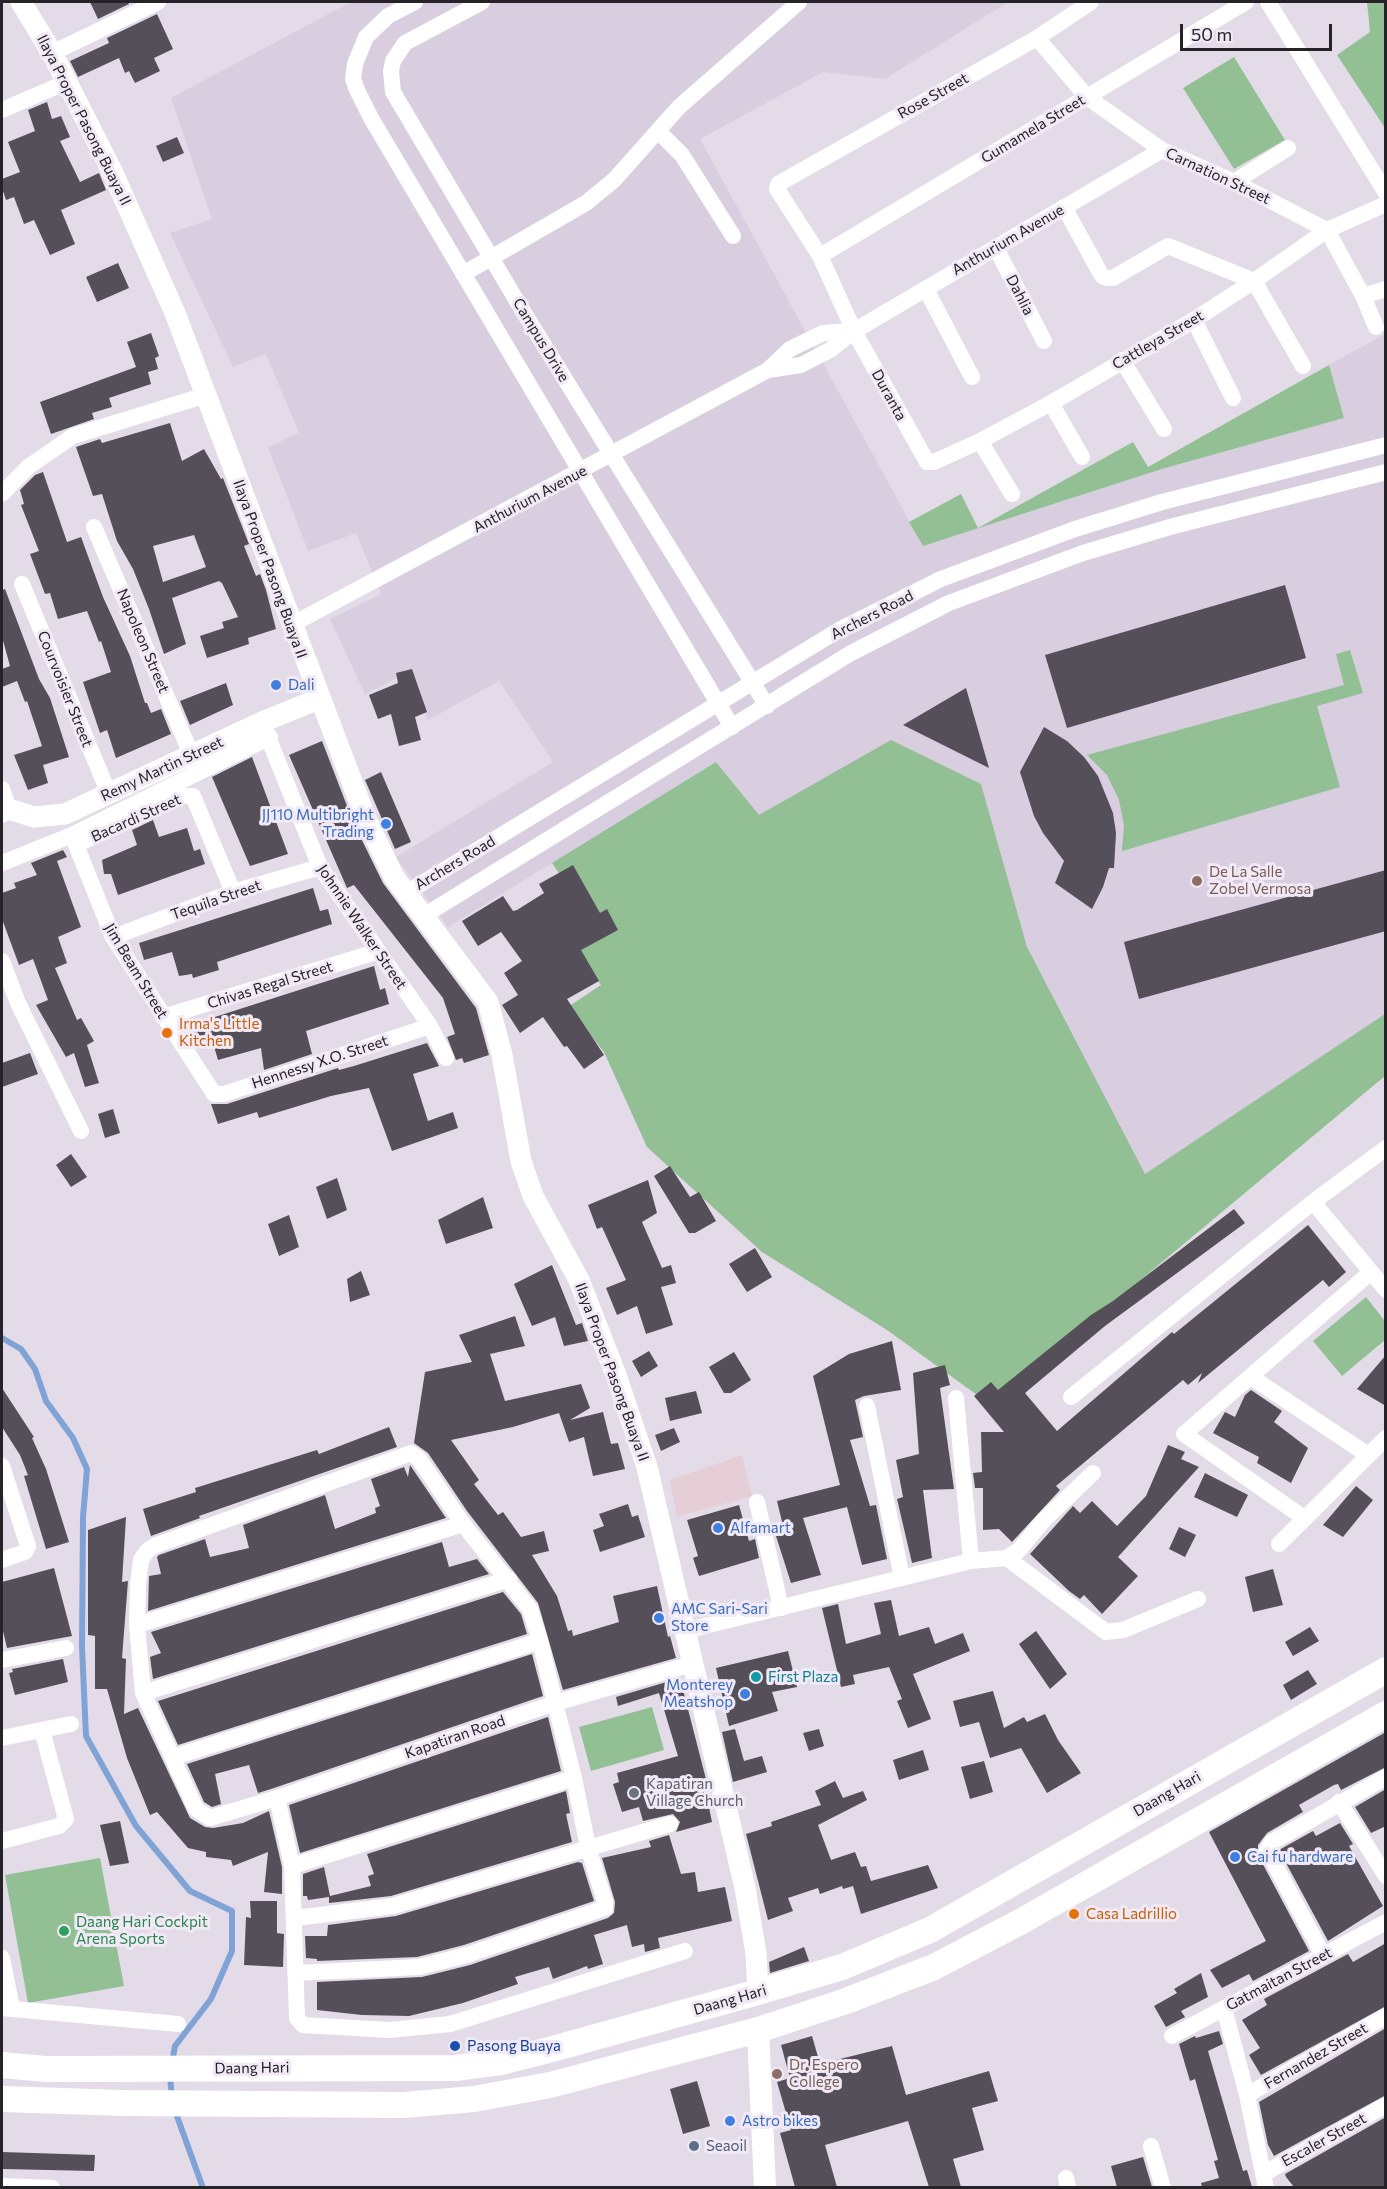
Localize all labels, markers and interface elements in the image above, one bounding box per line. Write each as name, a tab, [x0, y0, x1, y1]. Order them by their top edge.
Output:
scale bar	[1183, 12, 1334, 50]
text: 50 m	[1191, 23, 1232, 45]
street label: Ilaya Proper Pasong Buaya II	[33, 32, 135, 208]
street label: Rose Street	[894, 69, 972, 123]
street label: Gumamela Street	[978, 91, 1088, 167]
street label: Carnation Street	[1163, 144, 1273, 208]
street label: Anthurium Avenue	[949, 201, 1067, 279]
street label: Dahlia	[1002, 272, 1038, 318]
street label: Campus Drive	[509, 295, 573, 385]
street label: Cattleya Street	[1109, 307, 1207, 373]
street label: Duranta	[868, 366, 910, 424]
street label: Anthurium Avenue	[470, 461, 590, 537]
street label: Ilaya Proper Pasong Buaya II	[229, 477, 311, 661]
street label: Napoleon Street	[113, 586, 173, 696]
street label: Archers Road	[828, 586, 916, 644]
street label: Courvoisier Street	[33, 628, 97, 750]
place label: Dali	[288, 676, 315, 694]
marker: Dali	[269, 678, 283, 692]
street label: Remy Martin Street	[98, 733, 226, 805]
street label: Bacardi Street	[88, 790, 184, 846]
place label: JJ110 Multibright Trading	[262, 806, 374, 841]
marker: JJ110 Multibright Trading	[379, 817, 393, 831]
street label: Archers Road	[412, 832, 498, 894]
street label: Johnnie Walker Street	[313, 861, 411, 993]
place label: De La Salle Zobel Vermosa	[1209, 863, 1311, 898]
marker: De La Salle Zobel Vermosa	[1190, 874, 1204, 888]
street label: Tequila Street	[168, 876, 264, 924]
street label: Jim Beam Street	[100, 920, 172, 1022]
street label: Chivas Regal Street	[205, 957, 335, 1013]
place label: Irma's Little Kitchen	[179, 1015, 259, 1050]
marker: Irma's Little Kitchen	[160, 1026, 174, 1040]
street label: Hennessy X.O. Street	[250, 1031, 390, 1093]
street label: Ilaya Proper Pasong Buaya II	[571, 1280, 653, 1464]
place label: Alfamart	[730, 1519, 791, 1537]
marker: Alfamart	[711, 1521, 725, 1535]
place label: AMC Sari-Sari Store	[671, 1600, 768, 1635]
marker: AMC Sari-Sari Store	[652, 1611, 666, 1625]
place label: First Plaza	[768, 1668, 838, 1686]
marker: First Plaza	[749, 1670, 763, 1684]
place label: Monterey Meatshop	[664, 1676, 733, 1711]
marker: Monterey Meatshop	[738, 1687, 752, 1701]
street label: Kapatiran Road	[403, 1711, 507, 1763]
street label: Daang Hari	[1130, 1767, 1204, 1821]
place label: Kapatiran Village Church	[646, 1775, 743, 1810]
marker: Kapatiran Village Church	[627, 1786, 641, 1800]
place label: Cai fu hardware	[1247, 1848, 1353, 1866]
marker: Cai fu hardware	[1228, 1850, 1242, 1864]
place label: Casa Ladrillio	[1086, 1905, 1177, 1923]
marker: Casa Ladrillio	[1067, 1907, 1081, 1921]
place label: Daang Hari Cockpit Arena Sports	[76, 1913, 208, 1948]
marker: Daang Hari Cockpit Arena Sports	[57, 1924, 71, 1938]
street label: Gatmaitan Street	[1223, 1943, 1335, 2015]
street label: Daang Hari	[691, 1981, 769, 2019]
street label: Fernandez Street	[1261, 2019, 1371, 2093]
place label: Pasong Buaya	[467, 2037, 561, 2055]
marker: Pasong Buaya	[448, 2039, 462, 2053]
place label: Dr. Espero College	[789, 2056, 859, 2091]
street label: Daang Hari	[214, 2058, 290, 2078]
marker: Dr. Espero College	[770, 2067, 784, 2081]
street label: Escaler Street	[1279, 2109, 1369, 2171]
place label: Astro bikes	[742, 2112, 818, 2130]
marker: Astro bikes	[723, 2114, 737, 2128]
place label: Seaoil	[706, 2137, 747, 2155]
marker: Seaoil	[687, 2139, 701, 2153]

